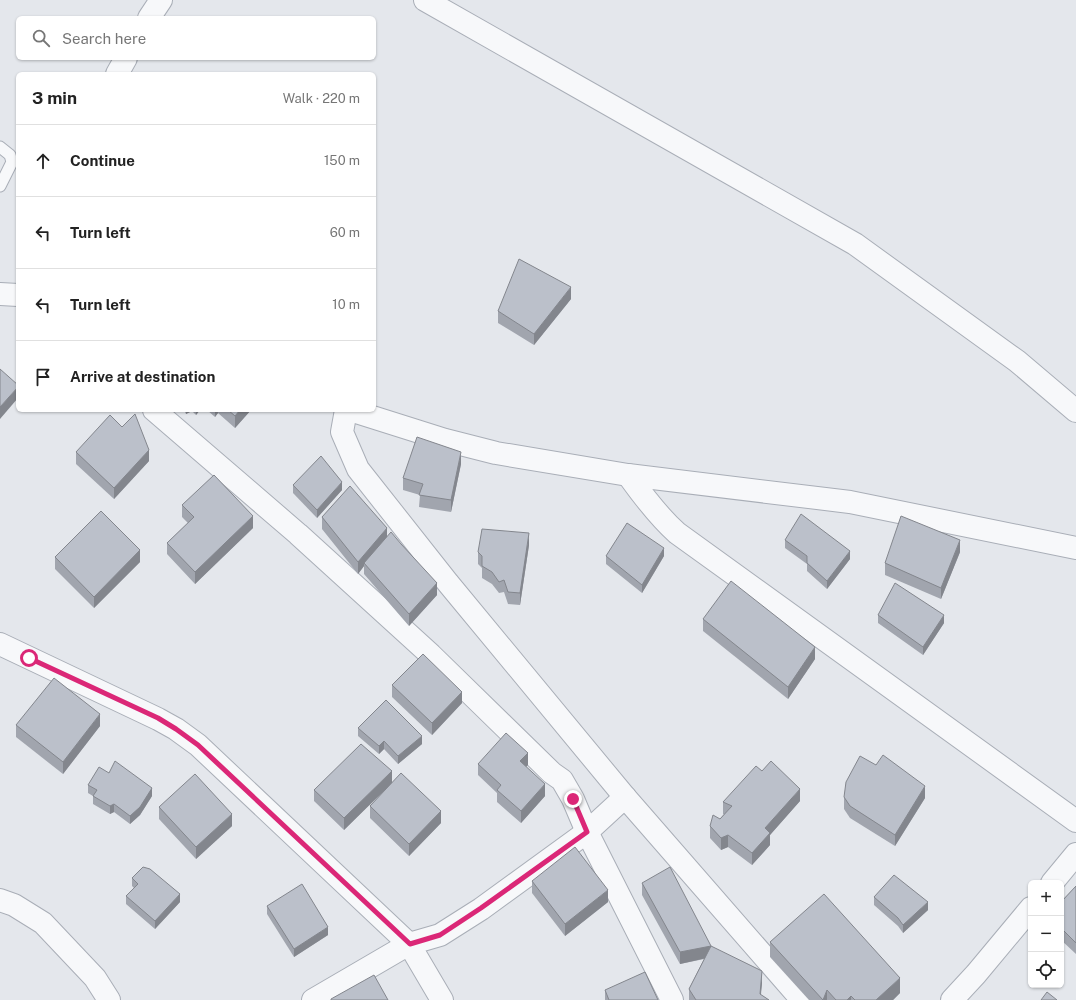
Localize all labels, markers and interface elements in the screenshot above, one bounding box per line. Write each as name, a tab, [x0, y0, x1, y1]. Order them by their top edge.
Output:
search box	[16, 16, 376, 60]
icon: search	[30, 27, 52, 49]
text: Search here	[62, 30, 146, 47]
text: 3 min	[32, 88, 77, 108]
text: Walk · 220 m	[283, 91, 360, 106]
icon: ahead	[32, 150, 54, 172]
text: Continue	[70, 152, 135, 169]
text: 150 m	[324, 153, 360, 168]
icon: left	[32, 222, 54, 244]
text: Turn left	[70, 224, 131, 241]
text: 60 m	[330, 225, 360, 240]
icon: left	[32, 294, 54, 316]
text: Turn left	[70, 296, 131, 313]
text: 10 m	[332, 297, 360, 312]
icon: arrive	[32, 366, 54, 388]
text: Arrive at destination	[70, 368, 215, 385]
route start	[20, 649, 38, 667]
route end	[564, 790, 582, 808]
map controls	[1028, 880, 1064, 988]
button: +	[1028, 880, 1064, 916]
button: −	[1028, 916, 1064, 952]
button: locate	[1028, 952, 1064, 988]

